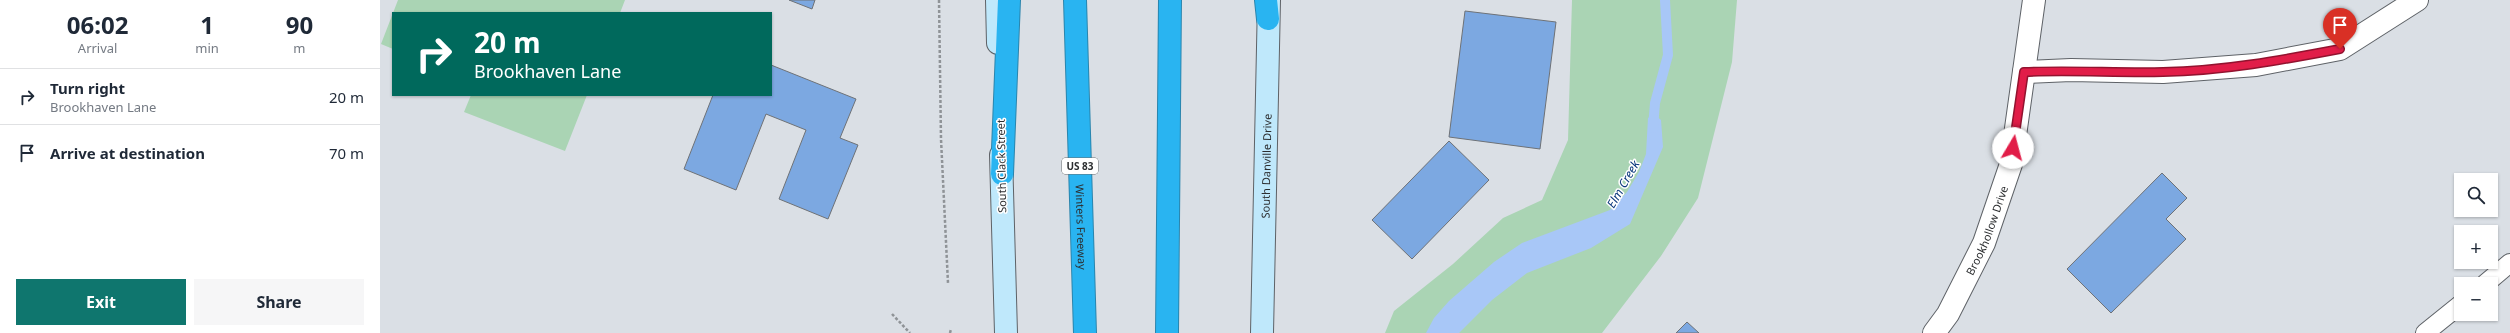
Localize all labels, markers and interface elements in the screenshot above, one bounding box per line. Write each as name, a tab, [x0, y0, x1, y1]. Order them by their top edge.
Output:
text: 06:02	[67, 8, 128, 41]
text: 1	[200, 8, 214, 41]
text: 90	[286, 8, 313, 41]
pin	[2323, 8, 2357, 49]
icon: arrive	[2329, 14, 2351, 36]
text: 20 m	[474, 23, 541, 61]
icon: right	[408, 28, 460, 80]
text: Arrival	[78, 39, 117, 57]
text: min	[195, 39, 219, 57]
text: m	[293, 39, 306, 57]
text: Brookhaven Lane	[474, 59, 621, 83]
text: Turn right	[50, 78, 125, 98]
icon: right	[16, 86, 38, 108]
text: 20 m	[329, 87, 364, 107]
text: Brookhaven Lane	[50, 98, 156, 116]
street label: South Danville Drive	[1257, 114, 1274, 219]
street label: South Clack Street	[993, 119, 1009, 213]
position arrow	[1992, 127, 2034, 169]
icon: arrive	[16, 142, 38, 164]
text: Arrive at destination	[50, 143, 205, 163]
text: 70 m	[329, 143, 364, 163]
water label: Elm Creek	[1603, 156, 1644, 211]
road number: US 83	[1062, 158, 1098, 174]
map controls	[2454, 173, 2498, 321]
button: search	[2454, 173, 2498, 217]
street label: Winters Freeway	[1073, 184, 1091, 270]
street label: Brookhollow Drive	[1962, 184, 2011, 277]
button: +	[2454, 225, 2498, 269]
button: −	[2454, 277, 2498, 321]
button: Exit	[16, 279, 186, 325]
button: Share	[194, 279, 364, 325]

